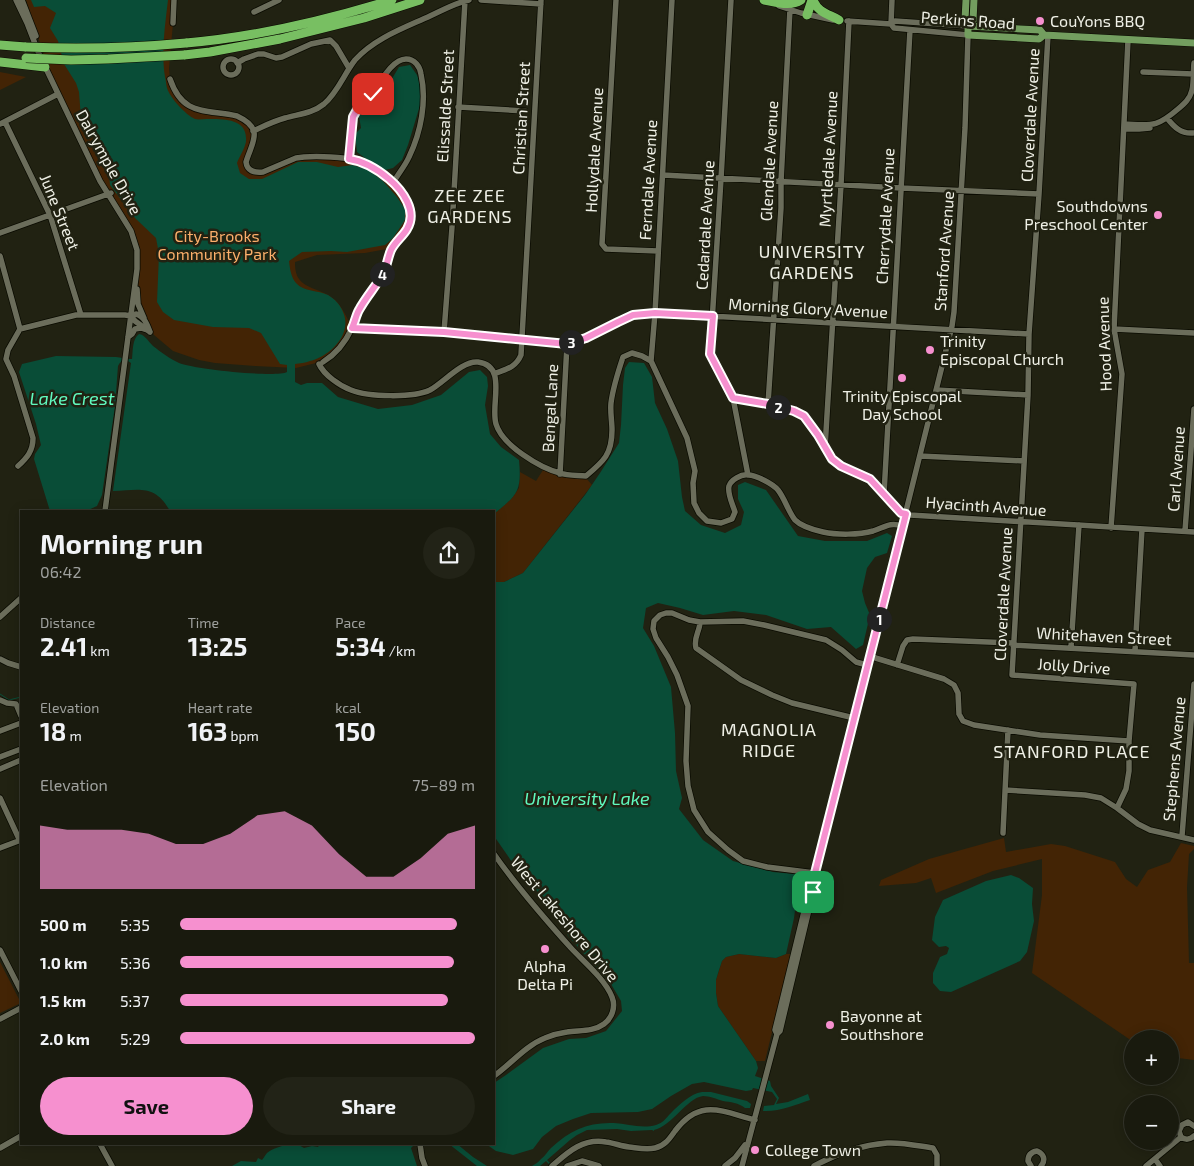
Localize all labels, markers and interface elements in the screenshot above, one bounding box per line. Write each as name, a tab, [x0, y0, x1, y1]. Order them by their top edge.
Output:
street label: Perkins Road	[920, 7, 1016, 32]
place label: CouYons BBQ	[1050, 11, 1145, 31]
marker: CouYons BBQ	[1034, 15, 1046, 27]
street label: Cloverdale Avenue	[1017, 47, 1042, 182]
street label: Elissalde Street	[432, 49, 457, 163]
street label: Christian Street	[508, 61, 533, 175]
pin	[352, 73, 394, 115]
icon: check	[359, 80, 387, 108]
street label: Hollydale Avenue	[581, 87, 606, 213]
street label: Myrtledale Avenue	[814, 90, 841, 228]
street label: Glendale Avenue	[756, 100, 781, 222]
street label: Dalrymple Drive	[73, 106, 146, 218]
street label: Ferndale Avenue	[635, 119, 660, 241]
street label: Cherrydale Avenue	[871, 147, 898, 285]
street label: Cedardale Avenue	[692, 160, 717, 290]
street label: June Street	[37, 171, 84, 253]
district label: ZEE ZEE GARDENS	[427, 184, 513, 227]
street label: Stanford Avenue	[930, 190, 957, 312]
place label: Southdowns Preschool Center	[1024, 196, 1149, 233]
marker: Southdowns Preschool Center	[1152, 209, 1164, 221]
park label: City-Brooks Community Park	[157, 226, 277, 263]
district label: UNIVERSITY GARDENS	[758, 240, 866, 283]
pin: 4	[370, 262, 394, 286]
text: 4	[378, 266, 387, 283]
street label: Morning Glory Avenue	[728, 294, 888, 321]
street label: Hood Avenue	[1092, 296, 1115, 392]
pin: 3	[558, 330, 584, 354]
place label: Trinity Episcopal Church	[940, 331, 1064, 368]
text: 3	[568, 334, 575, 351]
marker: Trinity Episcopal Church	[924, 344, 936, 356]
street label: Bengal Lane	[538, 363, 561, 453]
marker: Trinity Episcopal Day School	[896, 372, 908, 384]
place label: Trinity Episcopal Day School	[842, 386, 962, 423]
water label: Lake Crest	[29, 387, 115, 409]
pin: 2	[766, 394, 790, 420]
text: 2	[774, 399, 783, 416]
street label: Carl Avenue	[1163, 426, 1188, 512]
street label: Hyacinth Avenue	[925, 492, 1047, 519]
text: Morning run	[40, 526, 203, 560]
street label: Cloverdale Avenue	[990, 526, 1015, 661]
button: share	[423, 527, 475, 579]
text: 06:42	[40, 562, 81, 581]
pin: 1	[866, 606, 892, 632]
text: 1	[876, 611, 883, 628]
text: Distance	[40, 614, 95, 631]
text: Time	[188, 614, 219, 631]
text: Pace	[335, 614, 365, 631]
street label: Whitehaven Street	[1036, 622, 1172, 649]
text: 2.41	[40, 631, 87, 661]
text: 13:25	[188, 631, 247, 661]
text: 5:34	[335, 631, 386, 661]
text: km	[87, 642, 110, 659]
text: /km	[386, 642, 415, 659]
street label: Jolly Drive	[1037, 653, 1111, 678]
street label: Stephens Avenue	[1159, 696, 1188, 822]
text: Elevation	[40, 699, 99, 716]
text: Heart rate	[188, 699, 252, 716]
text: kcal	[335, 699, 361, 716]
text: 18	[40, 716, 66, 746]
text: 163	[188, 716, 227, 746]
text: 150	[335, 716, 376, 746]
district label: MAGNOLIA RIDGE	[721, 718, 817, 761]
text: m	[66, 727, 82, 744]
text: bpm	[227, 727, 259, 744]
district label: STANFORD PLACE	[993, 740, 1151, 762]
text: Elevation	[40, 775, 108, 794]
text: 75–89 m	[412, 775, 475, 794]
water label: University Lake	[524, 787, 650, 809]
street label: West Lakeshore Drive	[507, 852, 623, 985]
pin	[792, 871, 834, 913]
icon: arrive	[799, 878, 827, 906]
text: 500 m	[40, 915, 87, 934]
text: 5:35	[120, 915, 150, 934]
marker: Alpha Delta Pi	[539, 943, 551, 955]
text: 1.0 km	[40, 953, 87, 972]
text: 5:36	[120, 953, 150, 972]
place label: Alpha Delta Pi	[517, 956, 573, 993]
text: 1.5 km	[40, 991, 86, 1010]
text: 5:37	[120, 991, 149, 1010]
place label: Bayonne at Southshore	[840, 1006, 924, 1043]
marker: Bayonne at Southshore	[824, 1019, 836, 1031]
text: 2.0 km	[40, 1029, 90, 1048]
text: 5:29	[120, 1029, 151, 1048]
map controls	[1124, 1030, 1179, 1150]
button: +	[1124, 1030, 1179, 1085]
button: Save	[40, 1077, 253, 1135]
button: Share	[263, 1077, 475, 1135]
button: −	[1124, 1095, 1179, 1150]
place label: College Town	[765, 1140, 861, 1159]
marker: College Town	[749, 1144, 761, 1156]

